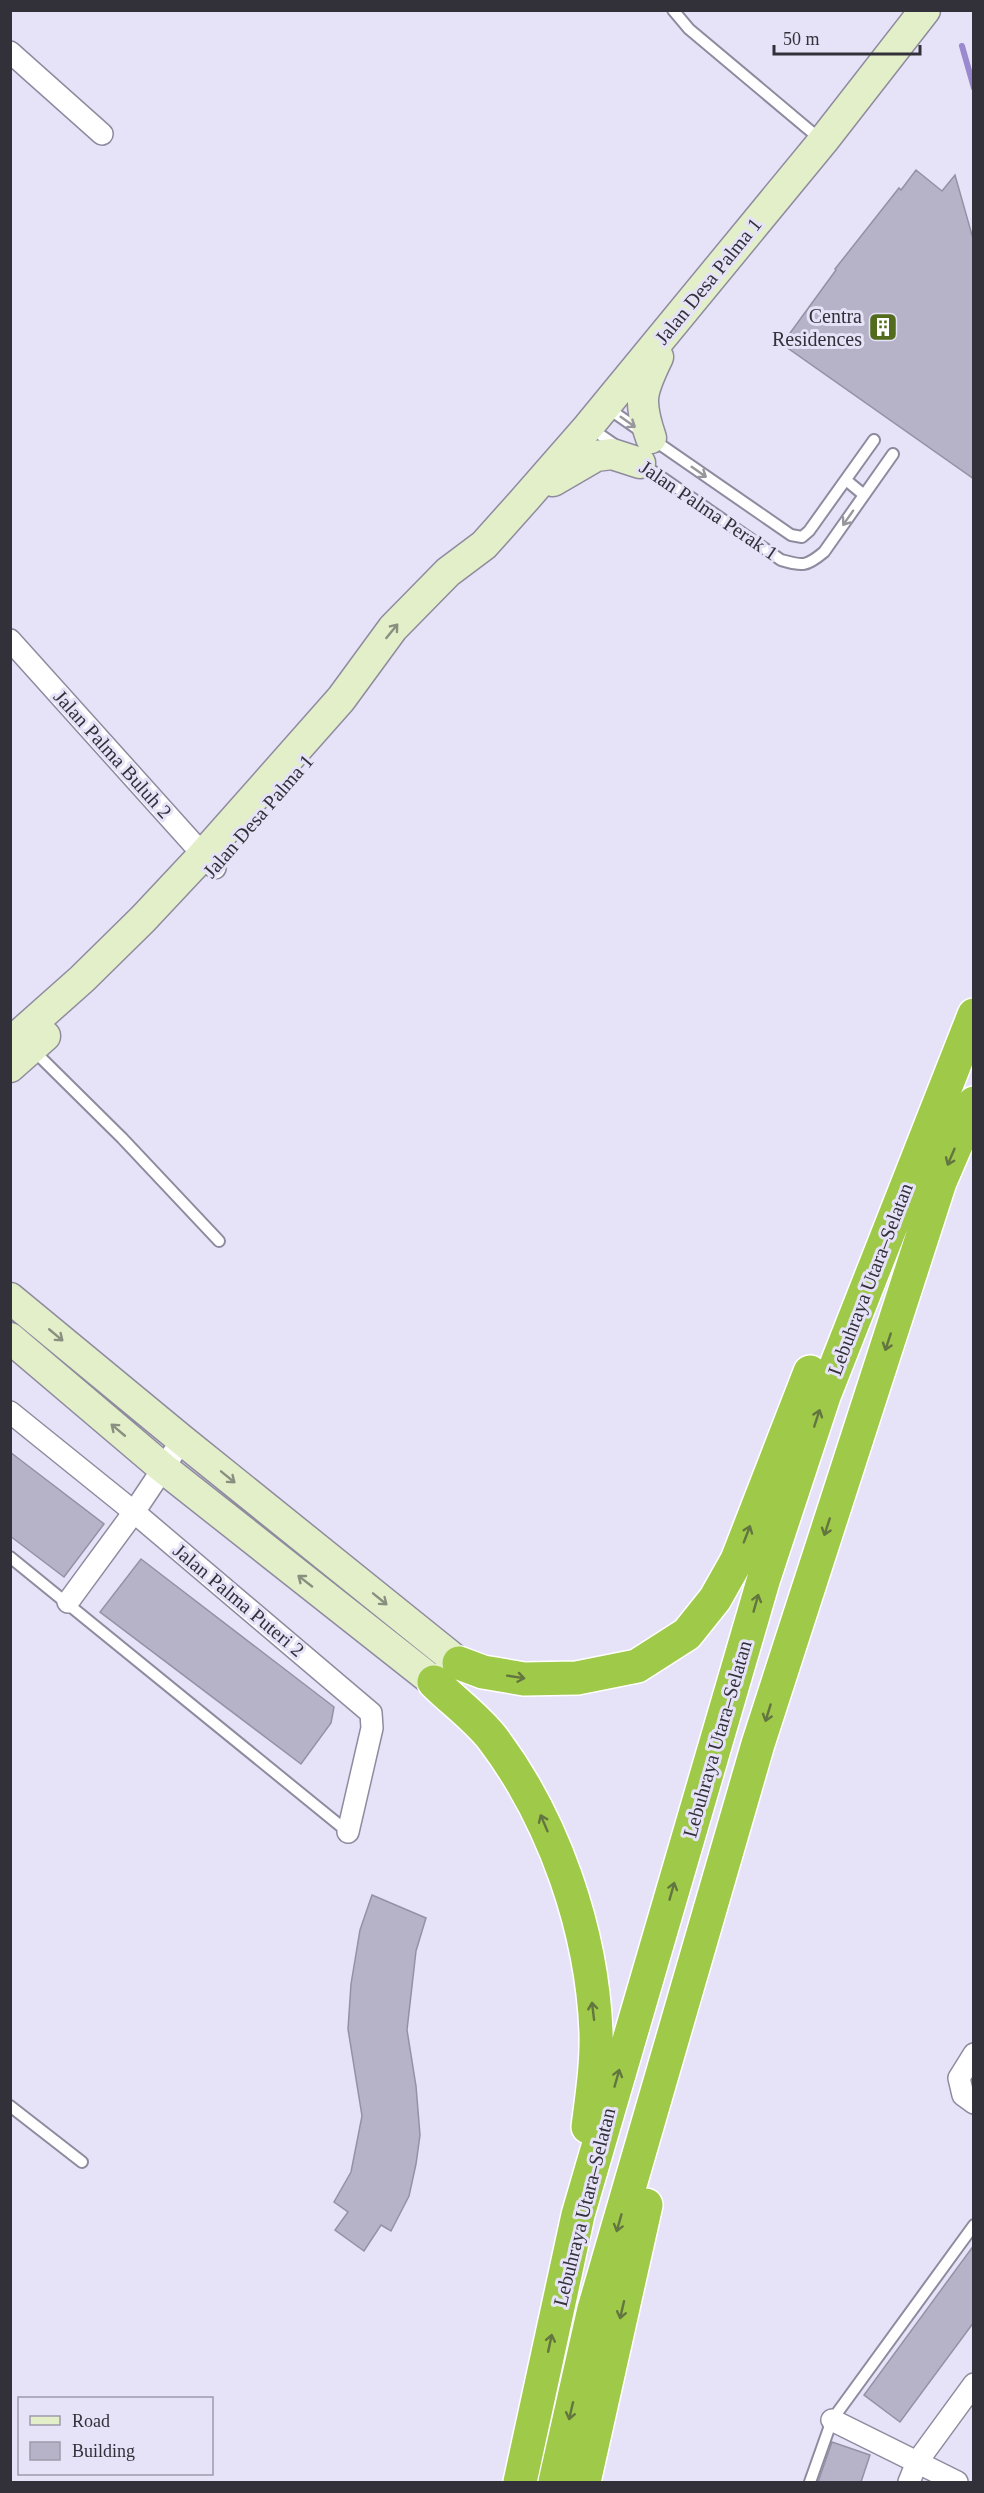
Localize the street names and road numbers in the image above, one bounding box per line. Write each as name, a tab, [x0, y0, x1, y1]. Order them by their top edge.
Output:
street label: Jalan Desa Palma 1	[650, 213, 766, 349]
street label: Jalan Palma Perak 1	[636, 456, 782, 564]
street label: Jalan Palma Buluh 2	[50, 685, 176, 823]
street label: Jalan Desa Palma 1	[198, 750, 318, 882]
street label: Lebuhraya Utara–Selatan	[823, 1180, 918, 1378]
street label: Jalan Palma Puteri 2	[169, 1539, 309, 1661]
street label: Lebuhraya Utara–Selatan	[678, 1638, 757, 1840]
street label: Lebuhraya Utara–Selatan	[549, 2105, 620, 2309]

